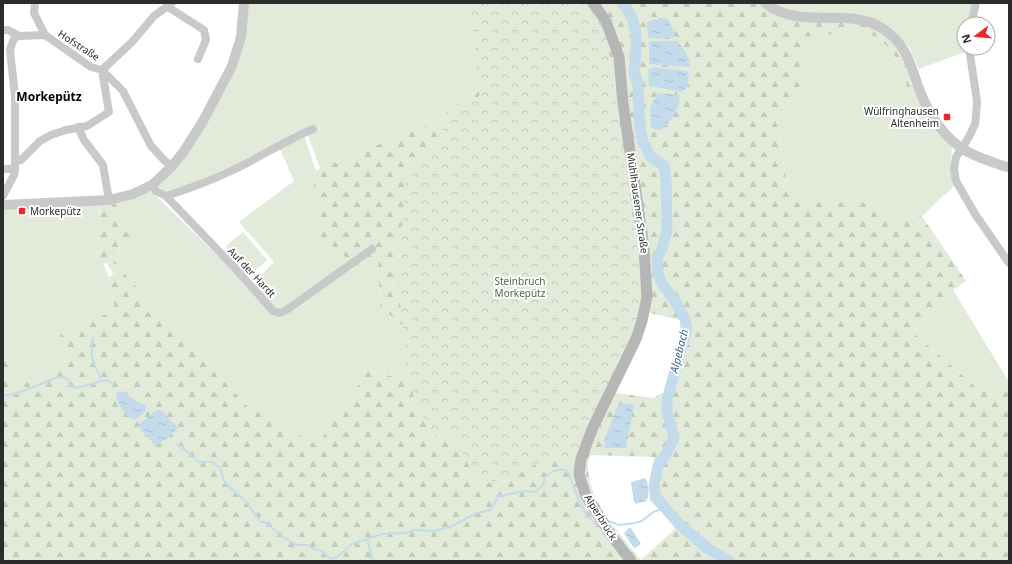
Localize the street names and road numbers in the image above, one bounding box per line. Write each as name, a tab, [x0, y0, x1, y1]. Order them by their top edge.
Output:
street label: Hofstraße	[56, 26, 103, 64]
street label: Mühlhausener Straße	[624, 152, 652, 255]
street label: Auf der Hardt	[225, 244, 279, 300]
street label: Alperbrück	[581, 491, 621, 543]

